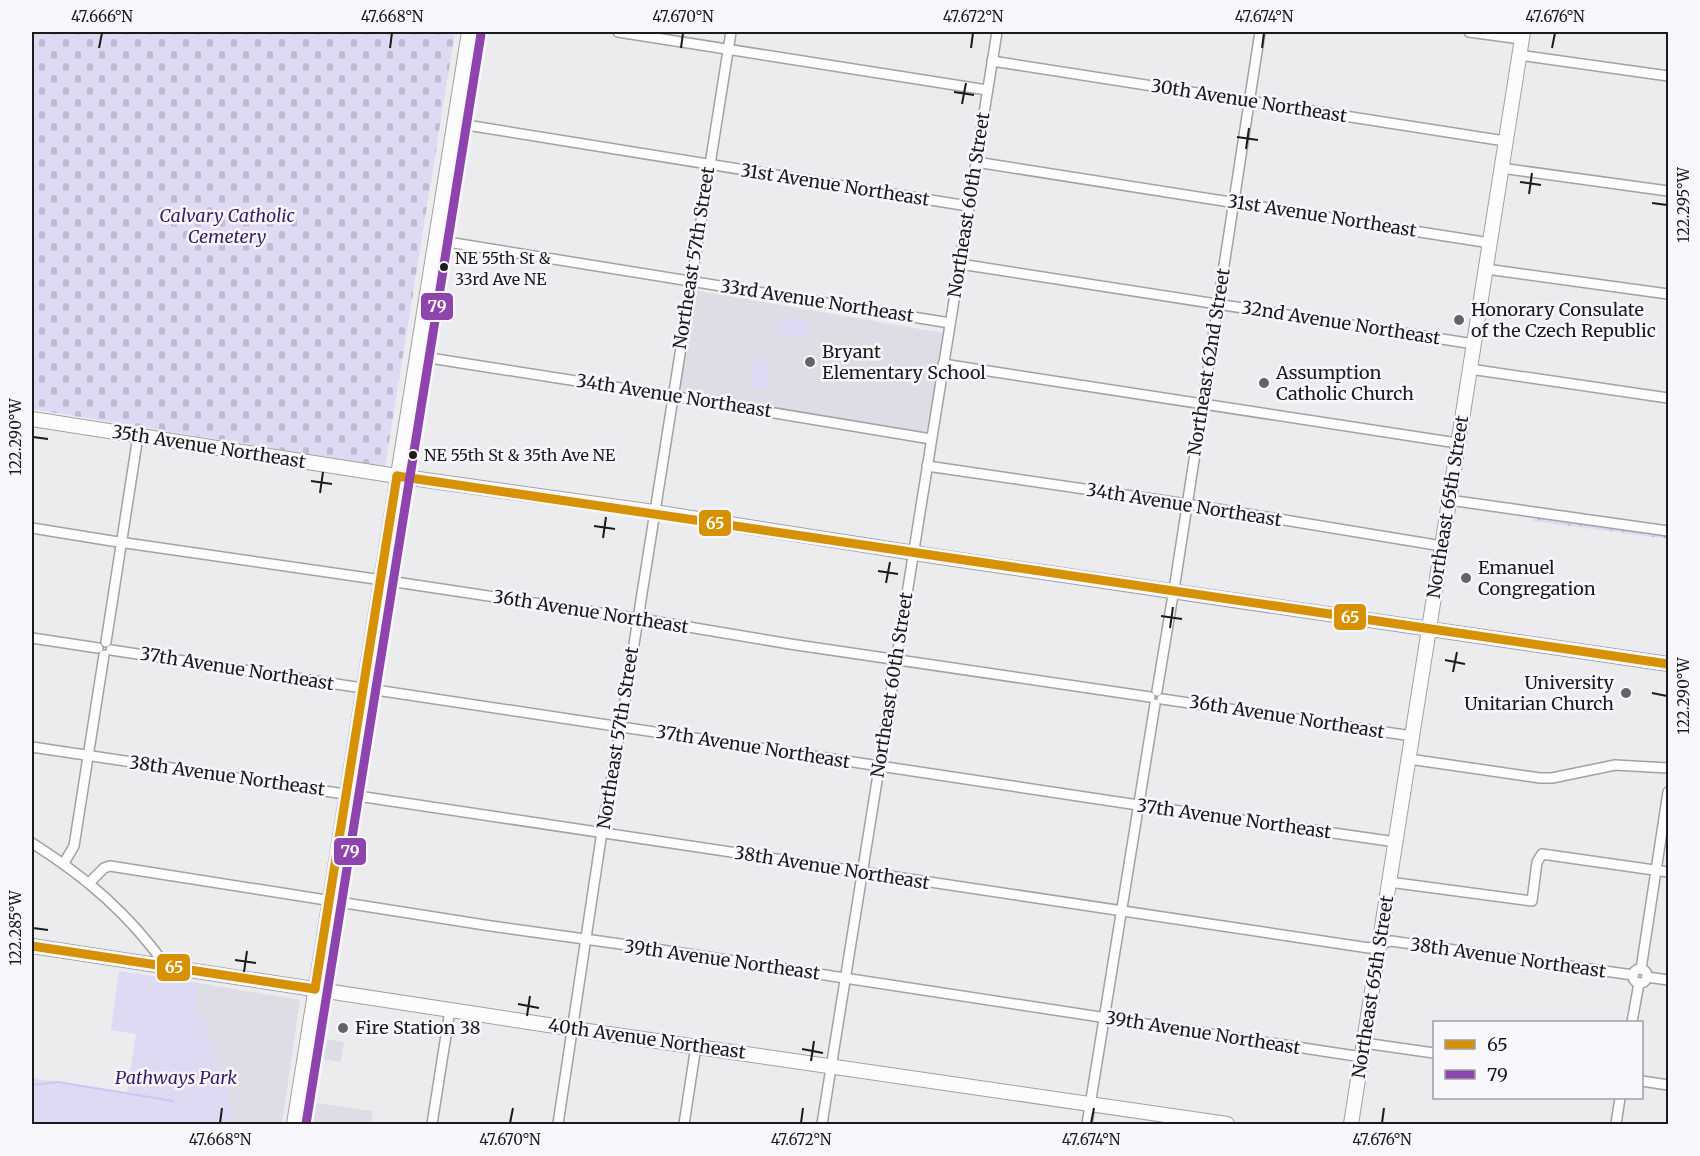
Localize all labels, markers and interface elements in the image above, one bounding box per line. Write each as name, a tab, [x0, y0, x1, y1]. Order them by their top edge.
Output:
text: 47.666°N	[71, 7, 133, 26]
text: 47.668°N	[361, 7, 424, 26]
text: 47.670°N	[652, 7, 714, 26]
text: 47.672°N	[943, 7, 1004, 26]
text: 47.674°N	[1235, 7, 1294, 26]
text: 47.676°N	[1525, 7, 1585, 26]
street label: 30th Avenue Northeast	[1149, 74, 1349, 127]
street label: Northeast 60th Street	[942, 111, 995, 299]
street label: 31st Avenue Northeast	[739, 158, 931, 211]
street label: Northeast 57th Street	[668, 165, 719, 351]
text: 122.295°W	[1674, 166, 1693, 243]
street label: 31st Avenue Northeast	[1226, 189, 1418, 242]
park label: Calvary Catholic Cemetery	[159, 204, 295, 248]
place label: NE 55th St & 33rd Ave NE	[455, 248, 551, 289]
marker: NE 55th St & 33rd Ave NE	[438, 261, 450, 273]
street label: Northeast 62nd Street	[1182, 266, 1235, 457]
street label: 33rd Avenue Northeast	[719, 274, 915, 327]
line badge: 79	[420, 292, 454, 321]
street label: 32nd Avenue Northeast	[1240, 295, 1442, 350]
text: 79	[427, 296, 447, 316]
place label: Honorary Consulate of the Czech Republic	[1471, 298, 1656, 342]
marker: Honorary Consulate of the Czech Republic	[1452, 313, 1466, 327]
place label: Bryant Elementary School	[822, 340, 986, 384]
marker: Bryant Elementary School	[803, 355, 817, 369]
place label: Assumption Catholic Church	[1275, 361, 1414, 405]
street label: 34th Avenue Northeast	[575, 369, 773, 422]
marker: Assumption Catholic Church	[1257, 376, 1271, 390]
text: 122.290°W	[6, 398, 25, 475]
street label: Northeast 65th Street	[1422, 414, 1473, 600]
street label: 35th Avenue Northeast	[111, 420, 308, 473]
place label: NE 55th St & 35th Ave NE	[424, 445, 616, 465]
marker: NE 55th St & 35th Ave NE	[407, 449, 419, 461]
street label: 34th Avenue Northeast	[1085, 478, 1283, 531]
line badge: 65	[698, 509, 732, 537]
text: 65	[706, 513, 724, 533]
place label: Emanuel Congregation	[1478, 556, 1596, 600]
marker: Emanuel Congregation	[1459, 571, 1473, 585]
street label: 36th Avenue Northeast	[492, 585, 690, 638]
street label: Northeast 60th Street	[865, 591, 918, 779]
line badge: 65	[1333, 603, 1367, 631]
text: 65	[1341, 607, 1359, 627]
street label: 37th Avenue Northeast	[138, 642, 336, 695]
street label: Northeast 57th Street	[592, 645, 643, 831]
text: 122.290°W	[1674, 657, 1693, 734]
place label: University Unitarian Church	[1464, 671, 1615, 715]
marker: University Unitarian Church	[1619, 686, 1633, 700]
street label: 36th Avenue Northeast	[1188, 690, 1386, 743]
street label: 37th Avenue Northeast	[654, 720, 852, 773]
street label: 38th Avenue Northeast	[128, 750, 326, 801]
street label: 37th Avenue Northeast	[1135, 793, 1333, 844]
line badge: 79	[333, 837, 367, 866]
text: 79	[340, 841, 360, 861]
street label: 38th Avenue Northeast	[733, 841, 931, 894]
text: 122.285°W	[6, 889, 25, 966]
street label: Northeast 65th Street	[1347, 894, 1398, 1080]
street label: 38th Avenue Northeast	[1409, 932, 1607, 983]
street label: 39th Avenue Northeast	[623, 934, 821, 985]
line badge: 65	[156, 953, 191, 982]
text: 65	[165, 957, 183, 977]
street label: 39th Avenue Northeast	[1104, 1006, 1302, 1059]
street label: 40th Avenue Northeast	[547, 1013, 747, 1064]
place label: Fire Station 38	[355, 1016, 481, 1039]
marker: Fire Station 38	[336, 1021, 350, 1035]
legend	[1433, 1021, 1643, 1099]
text: 65	[1487, 1033, 1508, 1056]
text: 79	[1487, 1063, 1508, 1086]
park label: Pathways Park	[115, 1066, 237, 1089]
text: 47.668°N	[189, 1130, 252, 1149]
text: 47.670°N	[479, 1130, 541, 1149]
text: 47.672°N	[771, 1130, 832, 1149]
text: 47.674°N	[1062, 1130, 1121, 1149]
text: 47.676°N	[1352, 1130, 1412, 1149]

